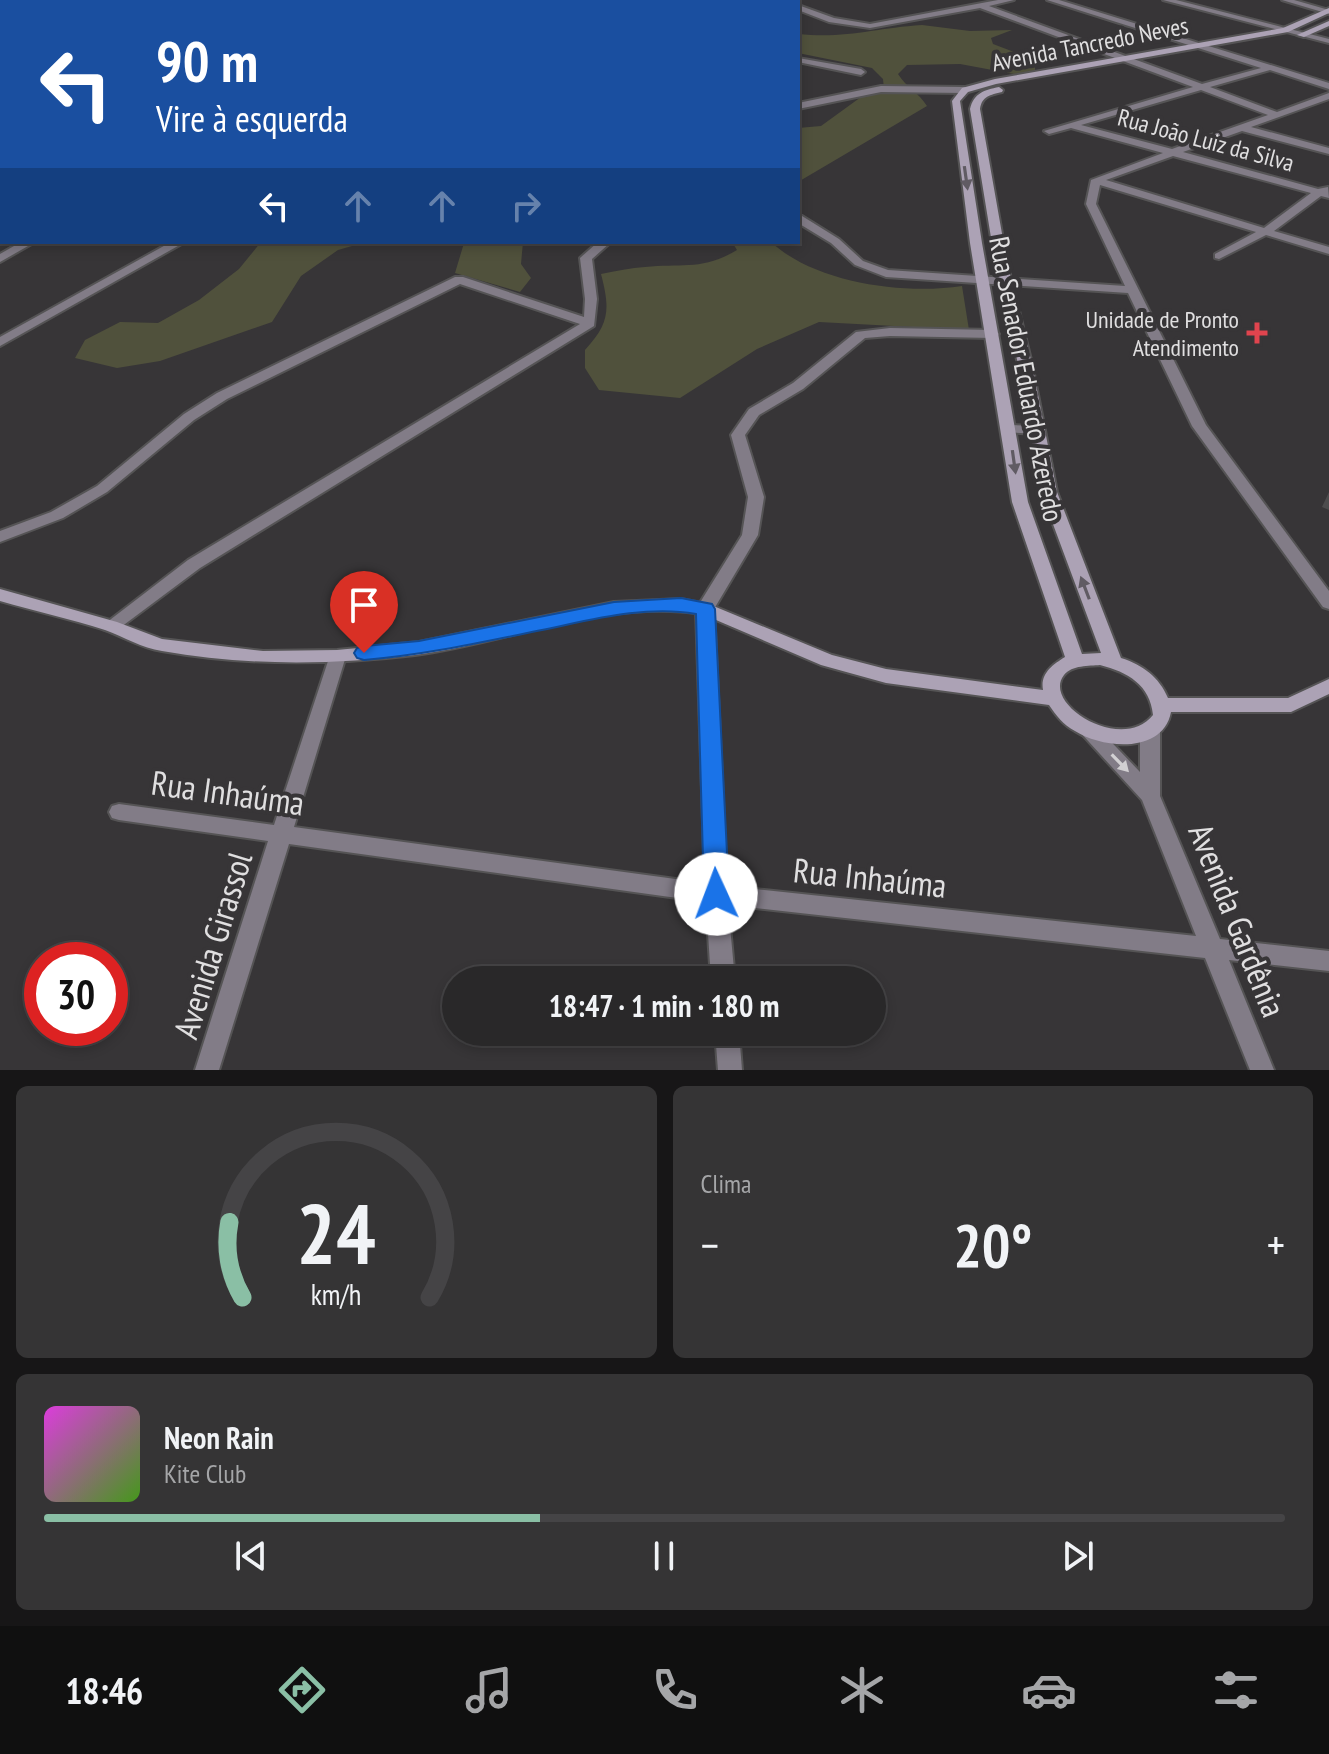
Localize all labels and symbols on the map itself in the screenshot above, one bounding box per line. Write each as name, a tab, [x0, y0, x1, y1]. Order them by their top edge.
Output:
street label: Avenida Tancredo Neves	[989, 10, 1191, 78]
street label: Rua João Luiz da Silva	[1114, 102, 1298, 178]
one-way arrow	[960, 166, 973, 191]
street label: Rua Senador Eduardo Azeredo	[981, 233, 1073, 525]
place label: Unidade de Pronto Atendimento	[1086, 304, 1239, 363]
marker: Unidade de Pronto Atendimento	[1246, 322, 1268, 344]
one-way arrow	[1008, 450, 1021, 475]
pin	[330, 571, 398, 653]
one-way arrow	[1078, 576, 1091, 600]
one-way arrow	[1110, 753, 1128, 772]
street label: Rua Inhaúma	[149, 760, 307, 824]
street label: Avenida Gardênia	[1179, 817, 1297, 1023]
street label: Avenida Girassol	[163, 846, 261, 1044]
street label: Rua Inhaúma	[791, 847, 949, 907]
position arrow	[674, 852, 758, 936]
speed limit sign: 30	[24, 942, 128, 1046]

